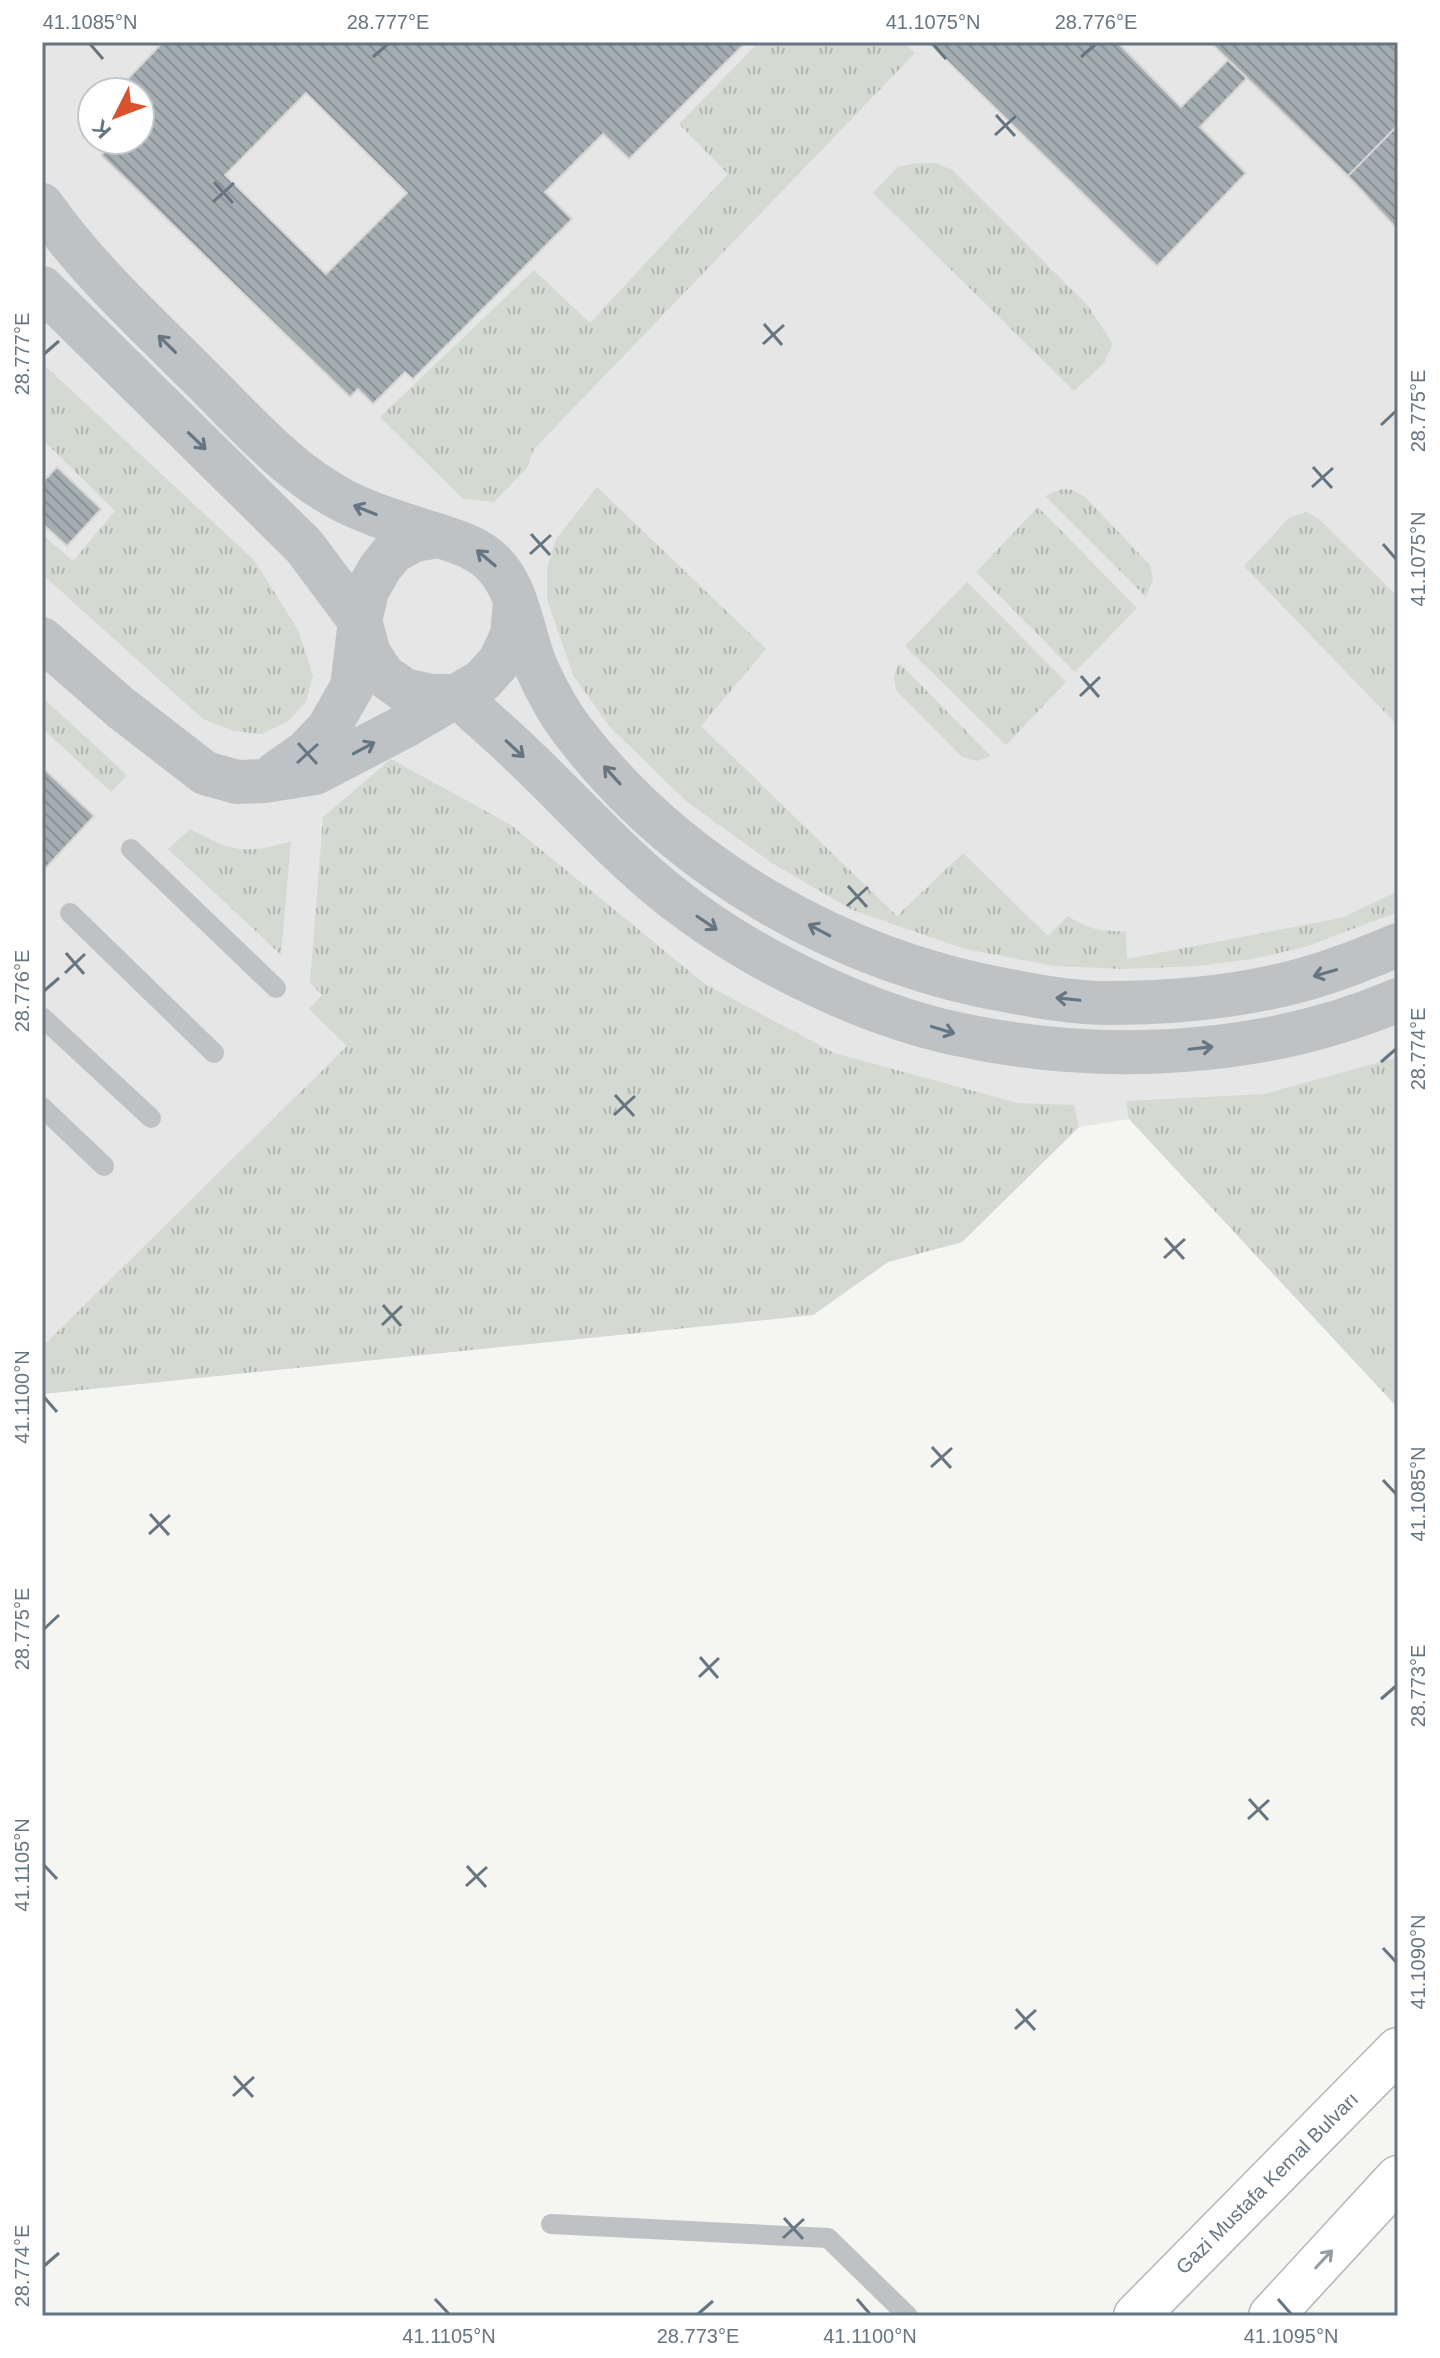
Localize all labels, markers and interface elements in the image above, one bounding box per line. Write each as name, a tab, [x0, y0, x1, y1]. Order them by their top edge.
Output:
text: 41.1085°N	[43, 11, 137, 33]
text: 28.777°E	[347, 11, 429, 33]
text: 41.1075°N	[886, 11, 980, 33]
text: 28.776°E	[1055, 11, 1137, 33]
north arrow	[76, 76, 156, 156]
text: K	[87, 115, 116, 143]
text: 28.777°E	[11, 313, 33, 395]
one-way arrow	[158, 335, 177, 354]
text: 28.775°E	[1407, 370, 1429, 452]
one-way arrow	[187, 431, 206, 450]
one-way arrow	[353, 501, 378, 516]
text: 41.1075°N	[1407, 512, 1429, 606]
one-way arrow	[476, 549, 496, 567]
one-way arrow	[351, 739, 375, 755]
one-way arrow	[504, 740, 524, 758]
one-way arrow	[603, 766, 621, 786]
one-way arrow	[696, 915, 718, 931]
one-way arrow	[808, 922, 831, 938]
text: 28.776°E	[11, 950, 33, 1032]
one-way arrow	[1313, 966, 1339, 981]
one-way arrow	[1055, 992, 1082, 1007]
text: 28.774°E	[1407, 1008, 1429, 1090]
one-way arrow	[929, 1023, 955, 1038]
one-way arrow	[1187, 1040, 1214, 1055]
text: 41.1100°N	[11, 1350, 33, 1444]
text: 41.1085°N	[1407, 1447, 1429, 1541]
text: 28.775°E	[11, 1588, 33, 1670]
text: 28.773°E	[1407, 1645, 1429, 1727]
text: 41.1105°N	[11, 1818, 33, 1912]
text: 41.1090°N	[1407, 1915, 1429, 2009]
street label: Gazi Mustafa Kemal Bulvarı	[1172, 2088, 1362, 2278]
text: 28.774°E	[11, 2225, 33, 2307]
one-way arrow	[1314, 2249, 1332, 2269]
text: 41.1105°N	[402, 2325, 496, 2347]
text: 28.773°E	[657, 2325, 739, 2347]
text: 41.1100°N	[823, 2325, 917, 2347]
text: 41.1095°N	[1244, 2325, 1338, 2347]

